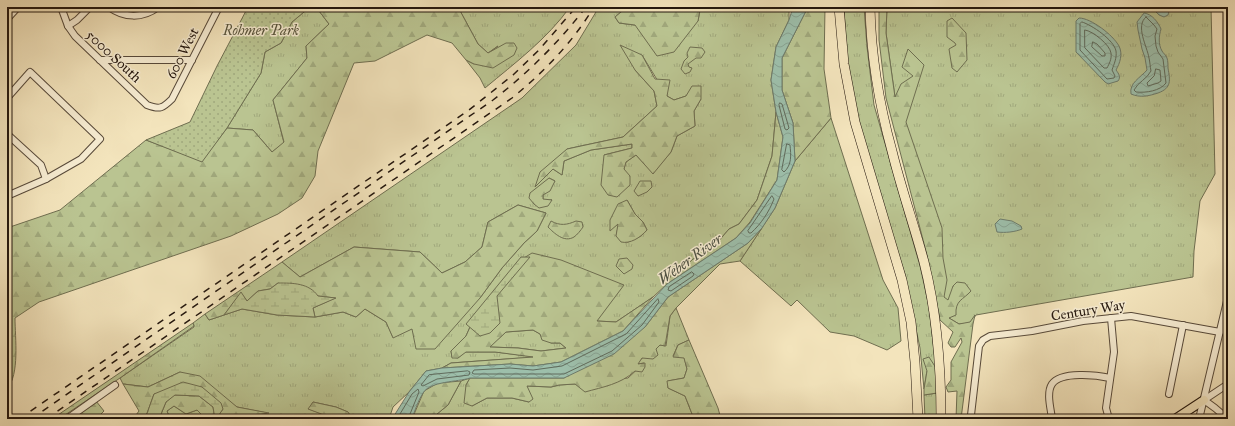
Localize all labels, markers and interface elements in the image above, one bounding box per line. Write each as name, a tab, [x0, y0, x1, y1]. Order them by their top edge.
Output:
park label: Rohmer Park	[222, 22, 300, 39]
street label: 600 West	[162, 25, 203, 82]
street label: 5000 South	[82, 26, 145, 86]
water label: Weber River	[654, 229, 726, 288]
street label: Century Way	[1050, 296, 1127, 325]

